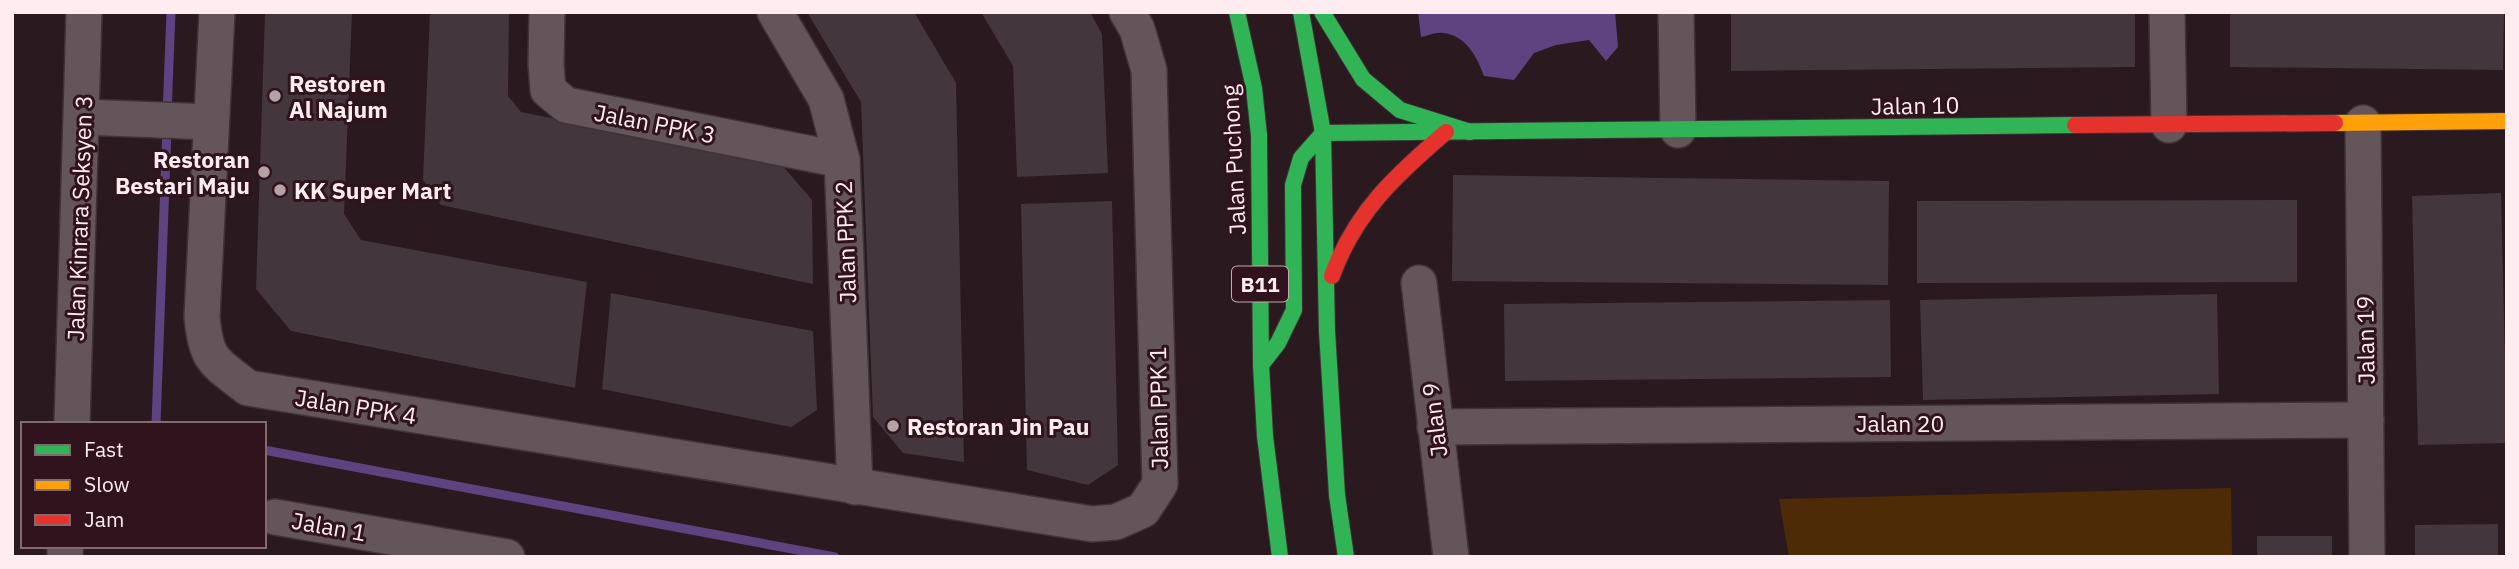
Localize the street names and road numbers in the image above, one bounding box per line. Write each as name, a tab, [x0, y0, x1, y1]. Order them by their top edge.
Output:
street label: Jalan Puchong	[1214, 84, 1252, 236]
street label: Jalan 10	[1870, 89, 1960, 121]
street label: Jalan Kinrara Seksyen 3	[60, 95, 98, 341]
street label: Jalan PPK 3	[592, 97, 718, 149]
street label: Jalan PPK 2	[828, 180, 862, 304]
road number: B11	[1232, 266, 1288, 302]
street label: Jalan 19	[2349, 295, 2381, 385]
street label: Jalan PPK 1	[1142, 346, 1174, 470]
street label: Jalan 9	[1415, 381, 1453, 459]
street label: Jalan PPK 4	[293, 382, 419, 430]
street label: Jalan 20	[1856, 408, 1944, 438]
street label: Jalan 1	[290, 505, 368, 547]

